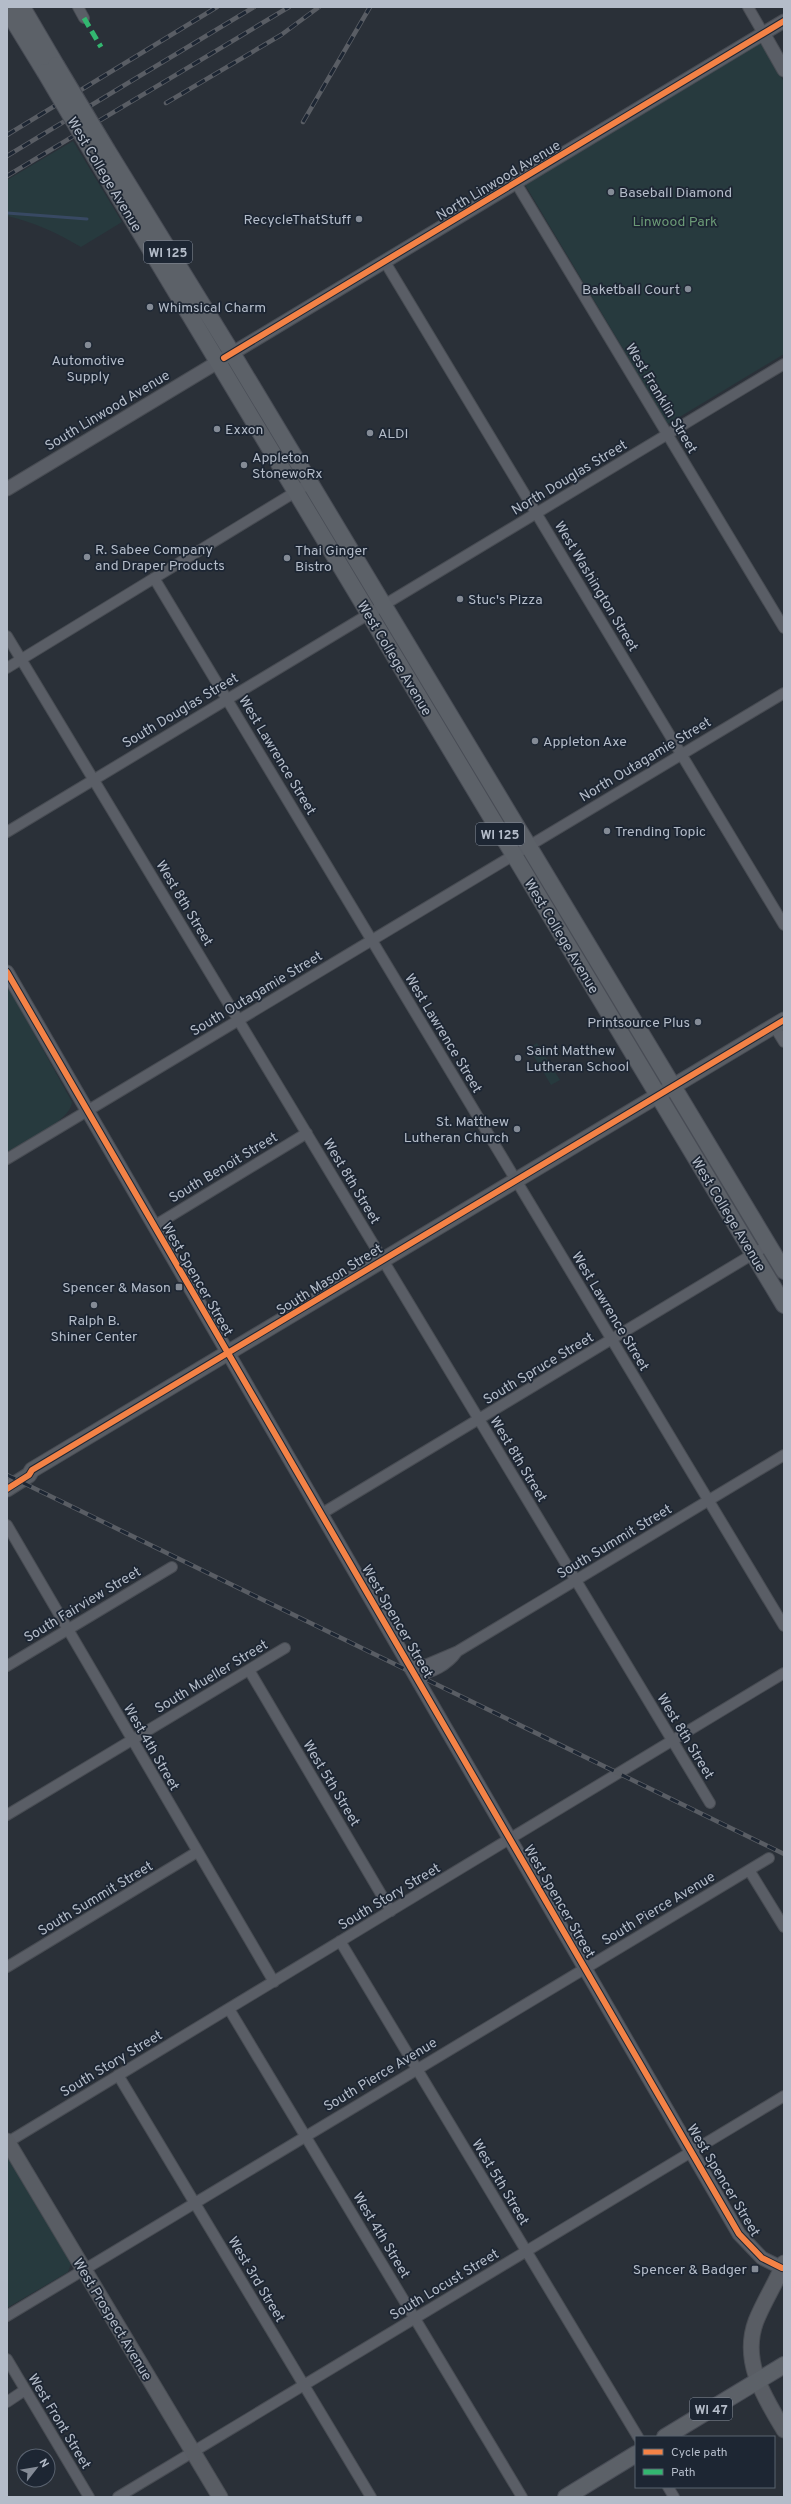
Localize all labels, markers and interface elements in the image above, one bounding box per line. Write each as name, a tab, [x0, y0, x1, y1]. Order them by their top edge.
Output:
street label: West College Avenue	[63, 114, 145, 235]
street label: North Linwood Avenue	[434, 137, 564, 225]
place label: Baseball Diamond	[619, 185, 732, 202]
marker: Baseball Diamond	[606, 187, 616, 197]
place label: RecycleThatStuff	[244, 212, 352, 229]
marker: RecycleThatStuff	[354, 214, 364, 224]
park label: Linwood Park	[632, 214, 718, 231]
road number: WI 125	[144, 241, 192, 263]
place label: Baketball Court	[582, 282, 680, 299]
marker: Baketball Court	[683, 284, 693, 294]
place label: Whimsical Charm	[158, 300, 266, 317]
marker: Whimsical Charm	[145, 302, 155, 312]
marker: Automotive Supply	[83, 340, 93, 350]
street label: West Franklin Street	[621, 341, 700, 457]
place label: Automotive Supply	[51, 353, 125, 386]
street label: South Linwood Avenue	[42, 367, 173, 455]
place label: Exxon	[225, 422, 264, 439]
marker: Exxon	[212, 424, 222, 434]
place label: ALDI	[378, 426, 409, 443]
marker: ALDI	[365, 428, 375, 438]
street label: North Douglas Street	[509, 437, 631, 520]
place label: Appleton StonewoRx	[252, 450, 322, 483]
marker: Appleton StonewoRx	[239, 460, 249, 470]
street label: West Washington Street	[550, 519, 641, 655]
place label: R. Sabee Company and Draper Products	[95, 542, 225, 575]
place label: Thai Ginger Bistro	[295, 543, 368, 576]
marker: R. Sabee Company and Draper Products	[82, 552, 92, 562]
marker: Thai Ginger Bistro	[282, 553, 292, 563]
place label: Stuc's Pizza	[468, 592, 543, 609]
marker: Stuc's Pizza	[455, 594, 465, 604]
street label: West College Avenue	[353, 598, 435, 719]
street label: South Douglas Street	[120, 670, 242, 753]
street label: West Lawrence Street	[234, 693, 319, 819]
street label: North Outagamie Street	[577, 714, 715, 806]
place label: Appleton Axe	[543, 734, 627, 751]
marker: Appleton Axe	[530, 736, 540, 746]
road number: WI 125	[476, 823, 524, 845]
place label: Trending Topic	[615, 824, 706, 841]
marker: Trending Topic	[602, 826, 612, 836]
street label: West 8th Street	[151, 858, 216, 950]
street label: West College Avenue	[520, 876, 602, 997]
street label: South Outagamie Street	[188, 948, 326, 1040]
street label: West Lawrence Street	[400, 971, 485, 1097]
place label: Printsource Plus	[587, 1015, 690, 1032]
marker: Printsource Plus	[693, 1017, 703, 1027]
place label: Saint Matthew Lutheran School	[526, 1043, 629, 1076]
marker: Saint Matthew Lutheran School	[513, 1053, 523, 1063]
place label: St. Matthew Lutheran Church	[404, 1114, 509, 1147]
marker: St. Matthew Lutheran Church	[512, 1124, 522, 1134]
street label: South Benoit Street	[166, 1129, 281, 1207]
street label: West 8th Street	[318, 1136, 383, 1228]
street label: West College Avenue	[687, 1154, 769, 1275]
street label: West Spencer Street	[157, 1220, 236, 1340]
street label: South Mason Street	[274, 1241, 386, 1320]
street label: West Lawrence Street	[567, 1249, 652, 1375]
place label: Spencer & Mason	[62, 1280, 171, 1297]
marker: Spencer & Mason	[174, 1282, 184, 1292]
marker: Ralph B. Shiner Center	[89, 1300, 99, 1310]
place label: Ralph B. Shiner Center	[50, 1313, 138, 1346]
street label: South Spruce Street	[480, 1330, 597, 1409]
street label: West 8th Street	[485, 1414, 550, 1506]
street label: South Summit Street	[554, 1501, 675, 1583]
street label: West Spencer Street	[357, 1562, 436, 1682]
street label: South Fairview Street	[21, 1564, 144, 1647]
street label: South Mueller Street	[152, 1637, 271, 1718]
street label: West 8th Street	[652, 1691, 717, 1783]
street label: West 4th Street	[119, 1701, 182, 1794]
street label: West 5th Street	[298, 1738, 363, 1830]
street label: West Spencer Street	[519, 1842, 598, 1962]
street label: South Summit Street	[35, 1858, 156, 1940]
street label: South Story Street	[336, 1860, 444, 1934]
street label: South Pierce Avenue	[599, 1869, 719, 1950]
street label: South Story Street	[58, 2027, 166, 2101]
street label: South Pierce Avenue	[321, 2035, 441, 2116]
street label: West Spencer Street	[682, 2121, 763, 2240]
street label: West 5th Street	[467, 2137, 532, 2229]
street label: West 4th Street	[348, 2190, 413, 2282]
street label: West 3rd Street	[223, 2234, 288, 2326]
street label: South Locust Street	[387, 2246, 502, 2325]
street label: West Prospect Avenue	[68, 2256, 155, 2384]
place label: Spencer & Badger	[633, 2262, 748, 2279]
marker: Spencer & Badger	[750, 2264, 760, 2274]
street label: West Front Street	[24, 2371, 94, 2473]
road number: WI 47	[690, 2398, 732, 2420]
legend	[635, 2436, 775, 2488]
text: Cycle path	[671, 2445, 728, 2461]
north arrow	[16, 2448, 56, 2488]
text: N	[36, 2456, 52, 2470]
text: Path	[671, 2465, 696, 2481]

